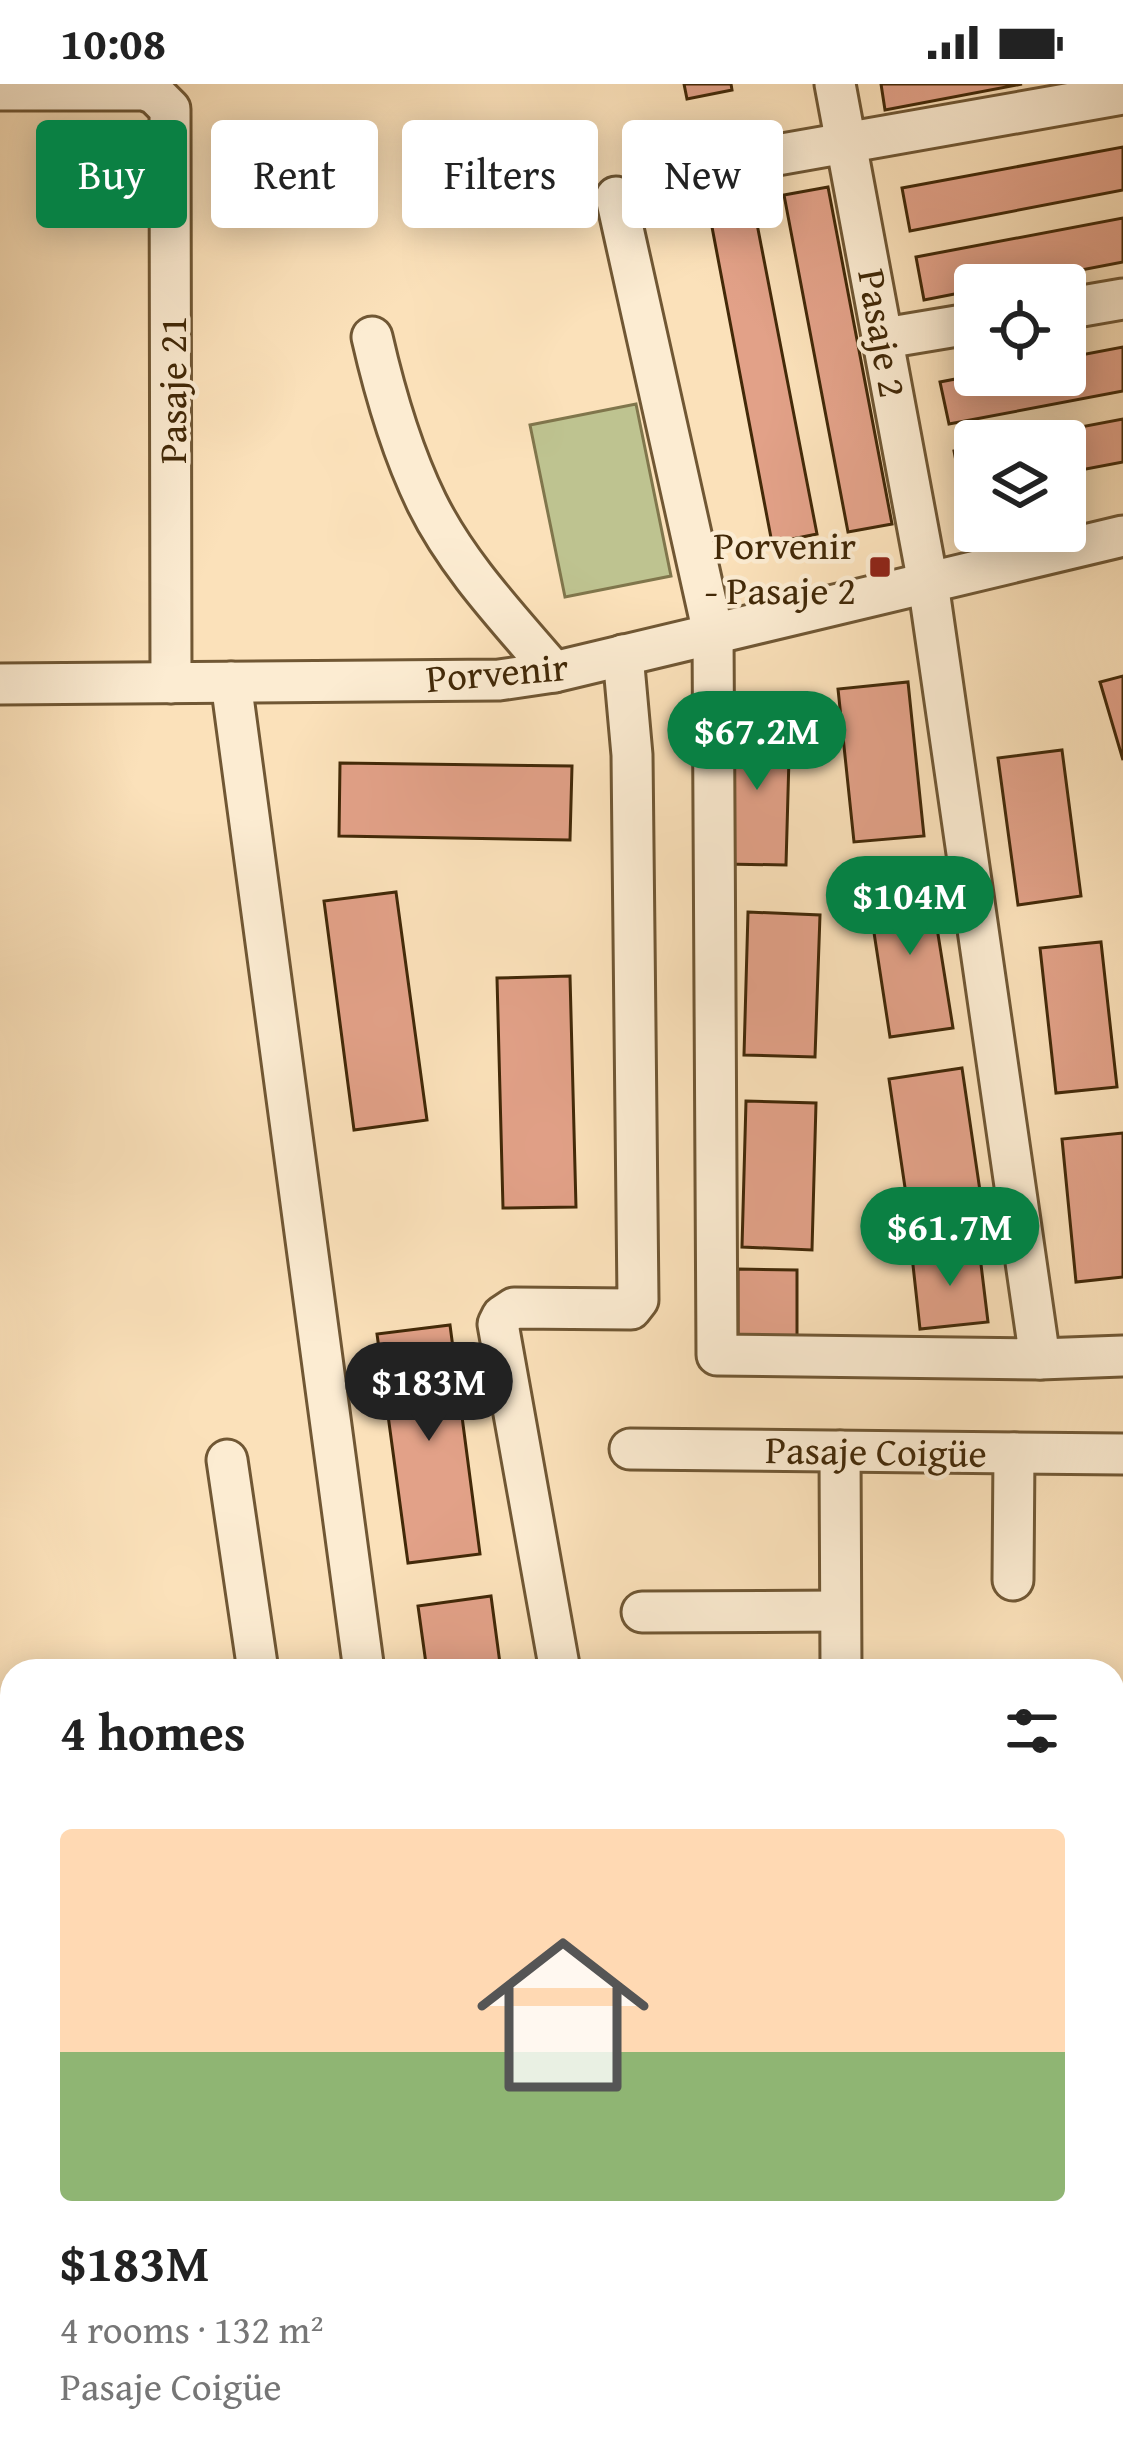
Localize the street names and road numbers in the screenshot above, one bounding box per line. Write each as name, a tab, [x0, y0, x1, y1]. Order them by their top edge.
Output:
street label: Pasaje 2	[844, 264, 923, 402]
street label: Pasaje 21	[143, 316, 200, 464]
street label: Porvenir	[423, 637, 570, 706]
street label: Pasaje Coigüe	[765, 1420, 987, 1481]

